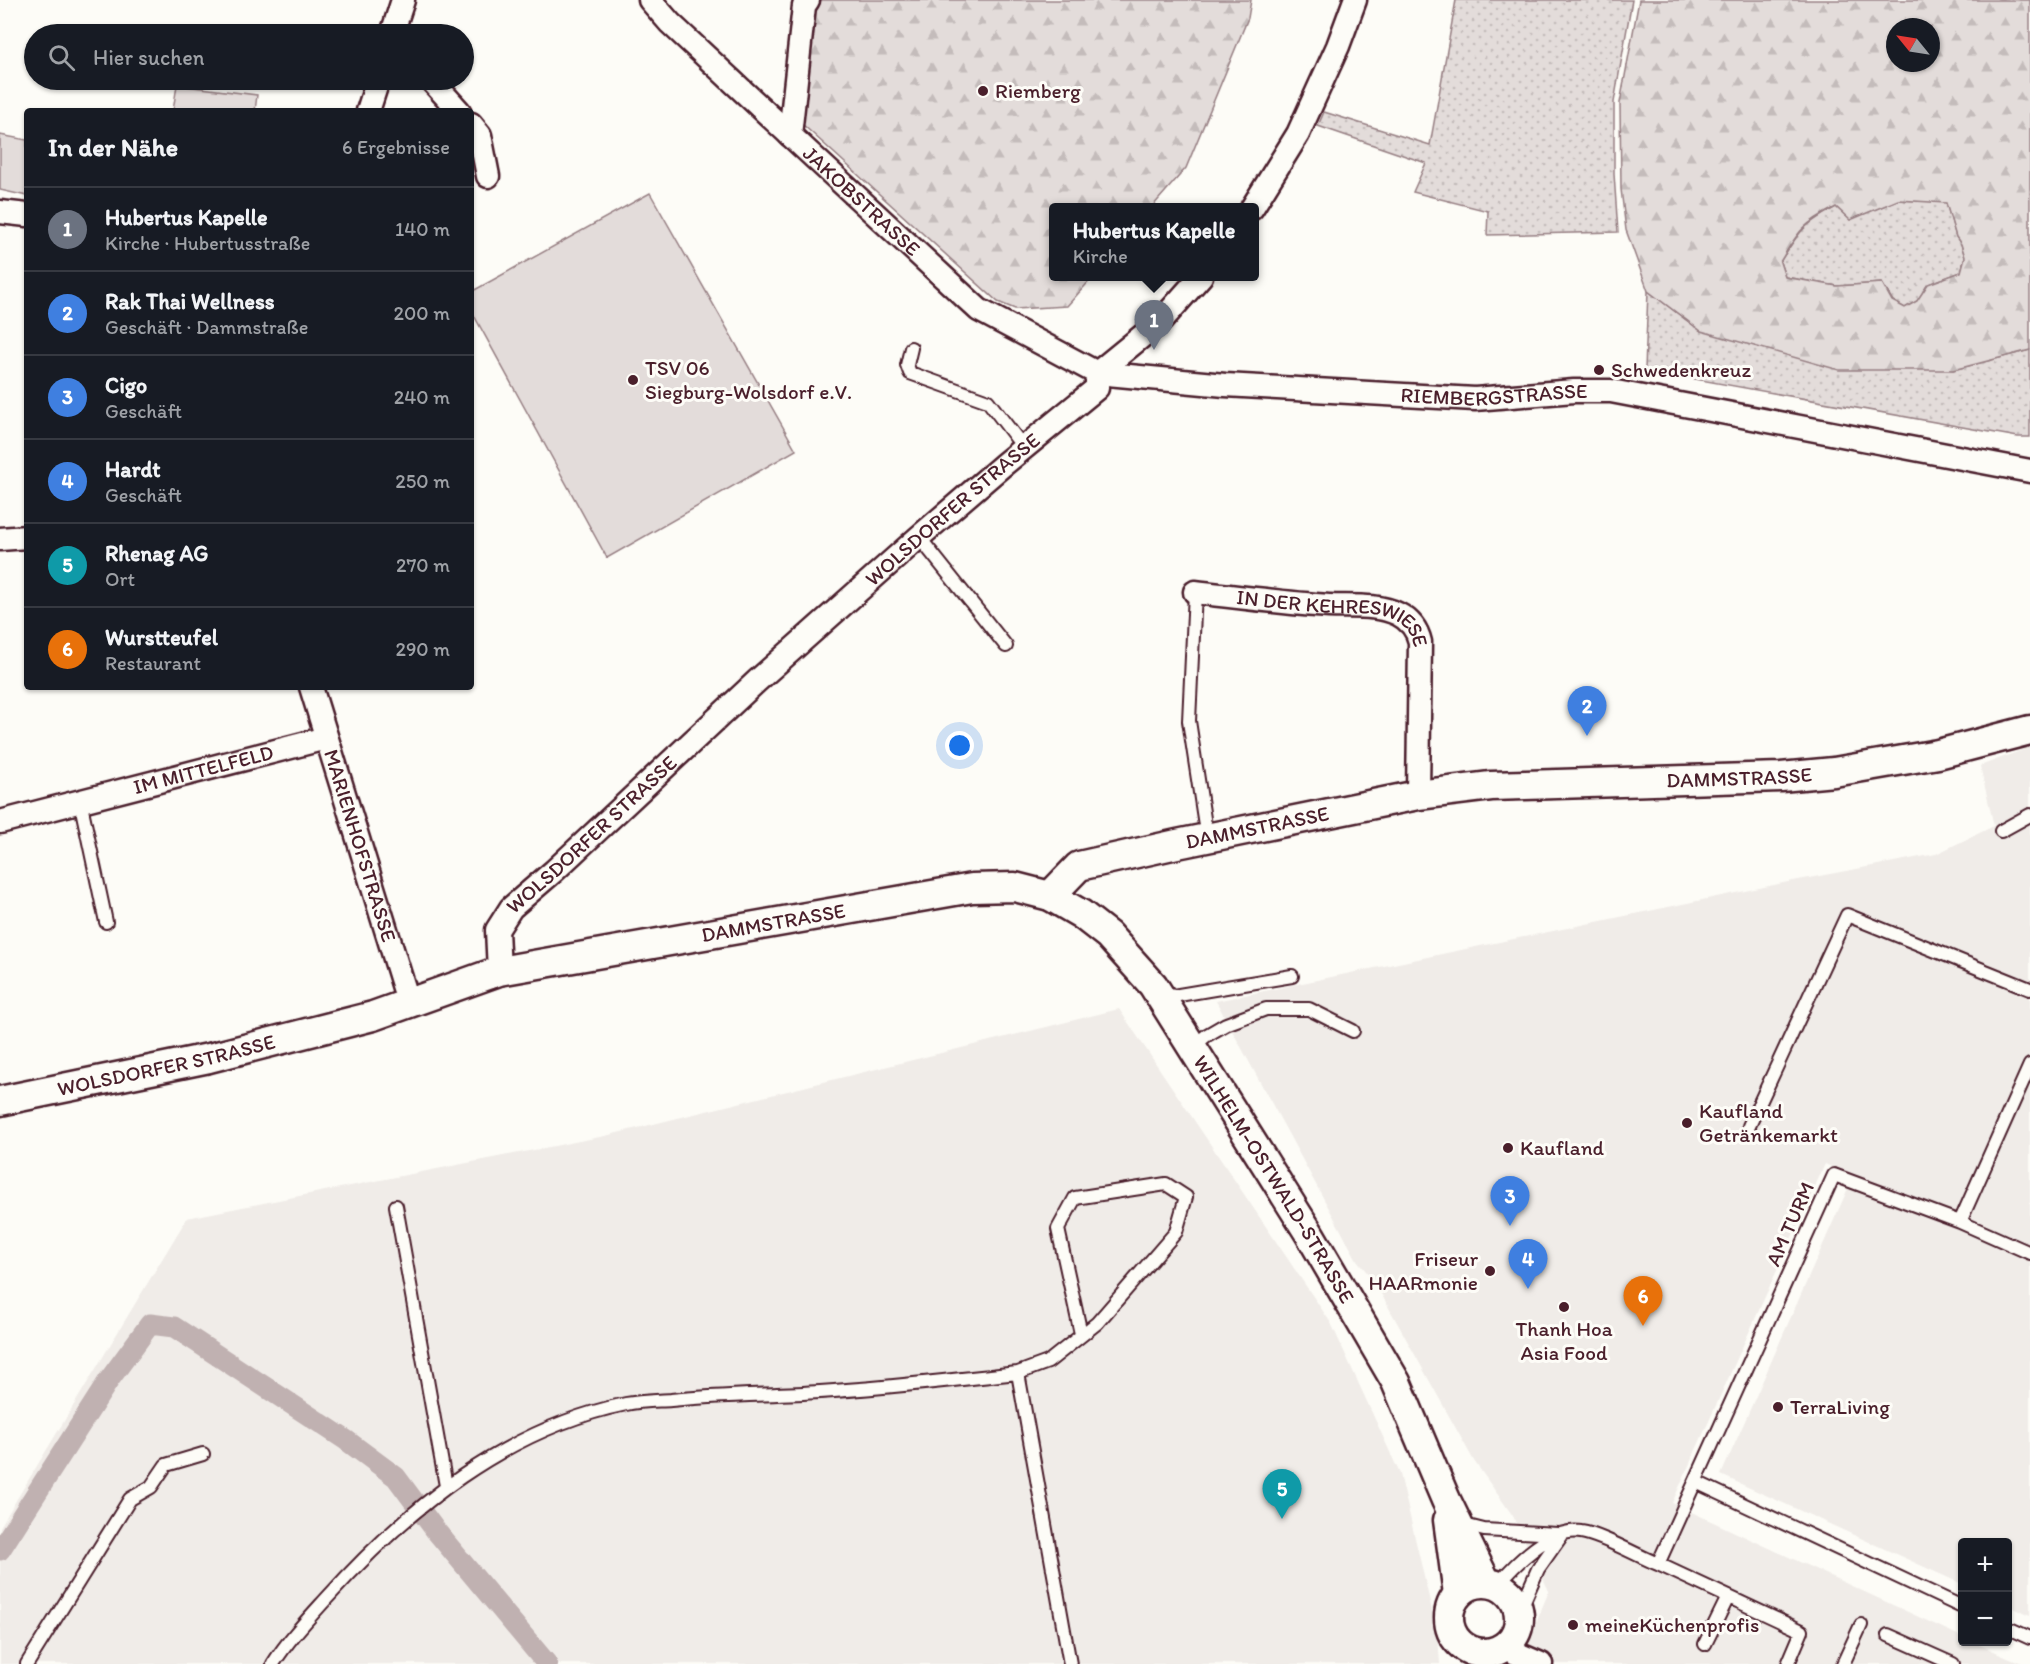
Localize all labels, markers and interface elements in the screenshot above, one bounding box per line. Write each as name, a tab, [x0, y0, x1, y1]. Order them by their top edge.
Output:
north arrow	[1886, 18, 1940, 72]
search box	[24, 24, 474, 90]
icon: search	[45, 41, 78, 74]
text: Hier suchen	[93, 44, 204, 71]
place label: Riemberg	[995, 78, 1081, 103]
marker: Riemberg	[976, 84, 990, 98]
text: In der Nähe	[48, 131, 178, 163]
text: 6 Ergebnisse	[342, 135, 450, 159]
street label: JAKOBSTRASSE	[798, 140, 926, 261]
popup	[1049, 203, 1259, 281]
text: Hubertus Kapelle	[105, 204, 268, 231]
text: 1	[63, 217, 72, 241]
text: 140 m	[395, 217, 450, 241]
text: Hubertus Kapelle	[1073, 217, 1235, 244]
text: Kirche · Hubertusstraße	[105, 231, 310, 255]
text: Kirche	[1073, 244, 1128, 268]
text: Rak Thai Wellness	[105, 288, 275, 315]
pin: 1	[1134, 300, 1174, 350]
text: 2	[62, 301, 73, 325]
text: 200 m	[394, 301, 450, 325]
text: Geschäft · Dammstraße	[105, 315, 308, 339]
place label: TSV 06 Siegburg-Wolsdorf e.V.	[645, 355, 852, 404]
place label: Schwedenkreuz	[1611, 357, 1751, 382]
marker: Schwedenkreuz	[1592, 363, 1606, 377]
text: Cigo	[105, 372, 147, 399]
marker: TSV 06 Siegburg-Wolsdorf e.V.	[626, 373, 640, 387]
street label: RIEMBERGSTRASSE	[1400, 378, 1588, 411]
text: 3	[62, 385, 73, 409]
text: 240 m	[394, 385, 450, 409]
text: Geschäft	[105, 399, 182, 423]
street label: WOLSDORFER STRASSE	[860, 427, 1045, 591]
text: Hardt	[105, 456, 160, 483]
text: 4	[61, 469, 74, 493]
text: 250 m	[395, 469, 450, 493]
text: Geschäft	[105, 483, 182, 507]
text: Rhenag AG	[105, 540, 208, 567]
text: 5	[62, 553, 73, 577]
text: 270 m	[396, 553, 450, 577]
text: Ort	[105, 567, 135, 591]
street label: IN DER KEHRESWIESE	[1235, 584, 1434, 649]
text: Wurstteufel	[105, 624, 218, 651]
text: 6	[62, 637, 73, 661]
text: 290 m	[395, 637, 450, 661]
text: Restaurant	[105, 651, 201, 675]
pin: 2	[1568, 686, 1606, 736]
your location	[945, 731, 974, 760]
street label: IM MITTELFELD	[131, 739, 276, 799]
street label: MARIENHOFSTRASSE	[319, 746, 402, 945]
street label: WOLSDORFER STRASSE	[501, 750, 682, 919]
street label: DAMMSTRASSE	[1666, 761, 1813, 793]
street label: DAMMSTRASSE	[1183, 800, 1331, 854]
street label: DAMMSTRASSE	[699, 897, 847, 947]
street label: WOLSDORFER STRASSE	[55, 1029, 278, 1101]
street label: WILHELM-OSTWALD-STRASSE	[1188, 1050, 1360, 1308]
place label: Kaufland Getränkemarkt	[1699, 1098, 1838, 1147]
marker: Kaufland Getränkemarkt	[1680, 1116, 1694, 1130]
place label: Kaufland	[1520, 1135, 1605, 1160]
marker: Kaufland	[1501, 1141, 1515, 1155]
pin: 3	[1490, 1176, 1530, 1226]
street label: AM TURM	[1760, 1178, 1819, 1270]
pin: 4	[1508, 1240, 1547, 1289]
place label: Friseur HAARmonie	[1369, 1246, 1479, 1295]
marker: Friseur HAARmonie	[1483, 1264, 1497, 1278]
pin: 6	[1624, 1276, 1662, 1326]
marker: Thanh Hoa Asia Food	[1557, 1300, 1571, 1314]
place label: Thanh Hoa Asia Food	[1515, 1316, 1613, 1365]
place label: TerraLiving	[1790, 1394, 1890, 1419]
marker: TerraLiving	[1771, 1400, 1785, 1414]
pin: 5	[1262, 1470, 1302, 1519]
map controls	[1958, 1538, 2012, 1646]
button: +	[1958, 1538, 2012, 1592]
button: −	[1958, 1592, 2012, 1646]
place label: meineKüchenprofis	[1585, 1612, 1759, 1637]
marker: meineKüchenprofis	[1566, 1618, 1580, 1632]

